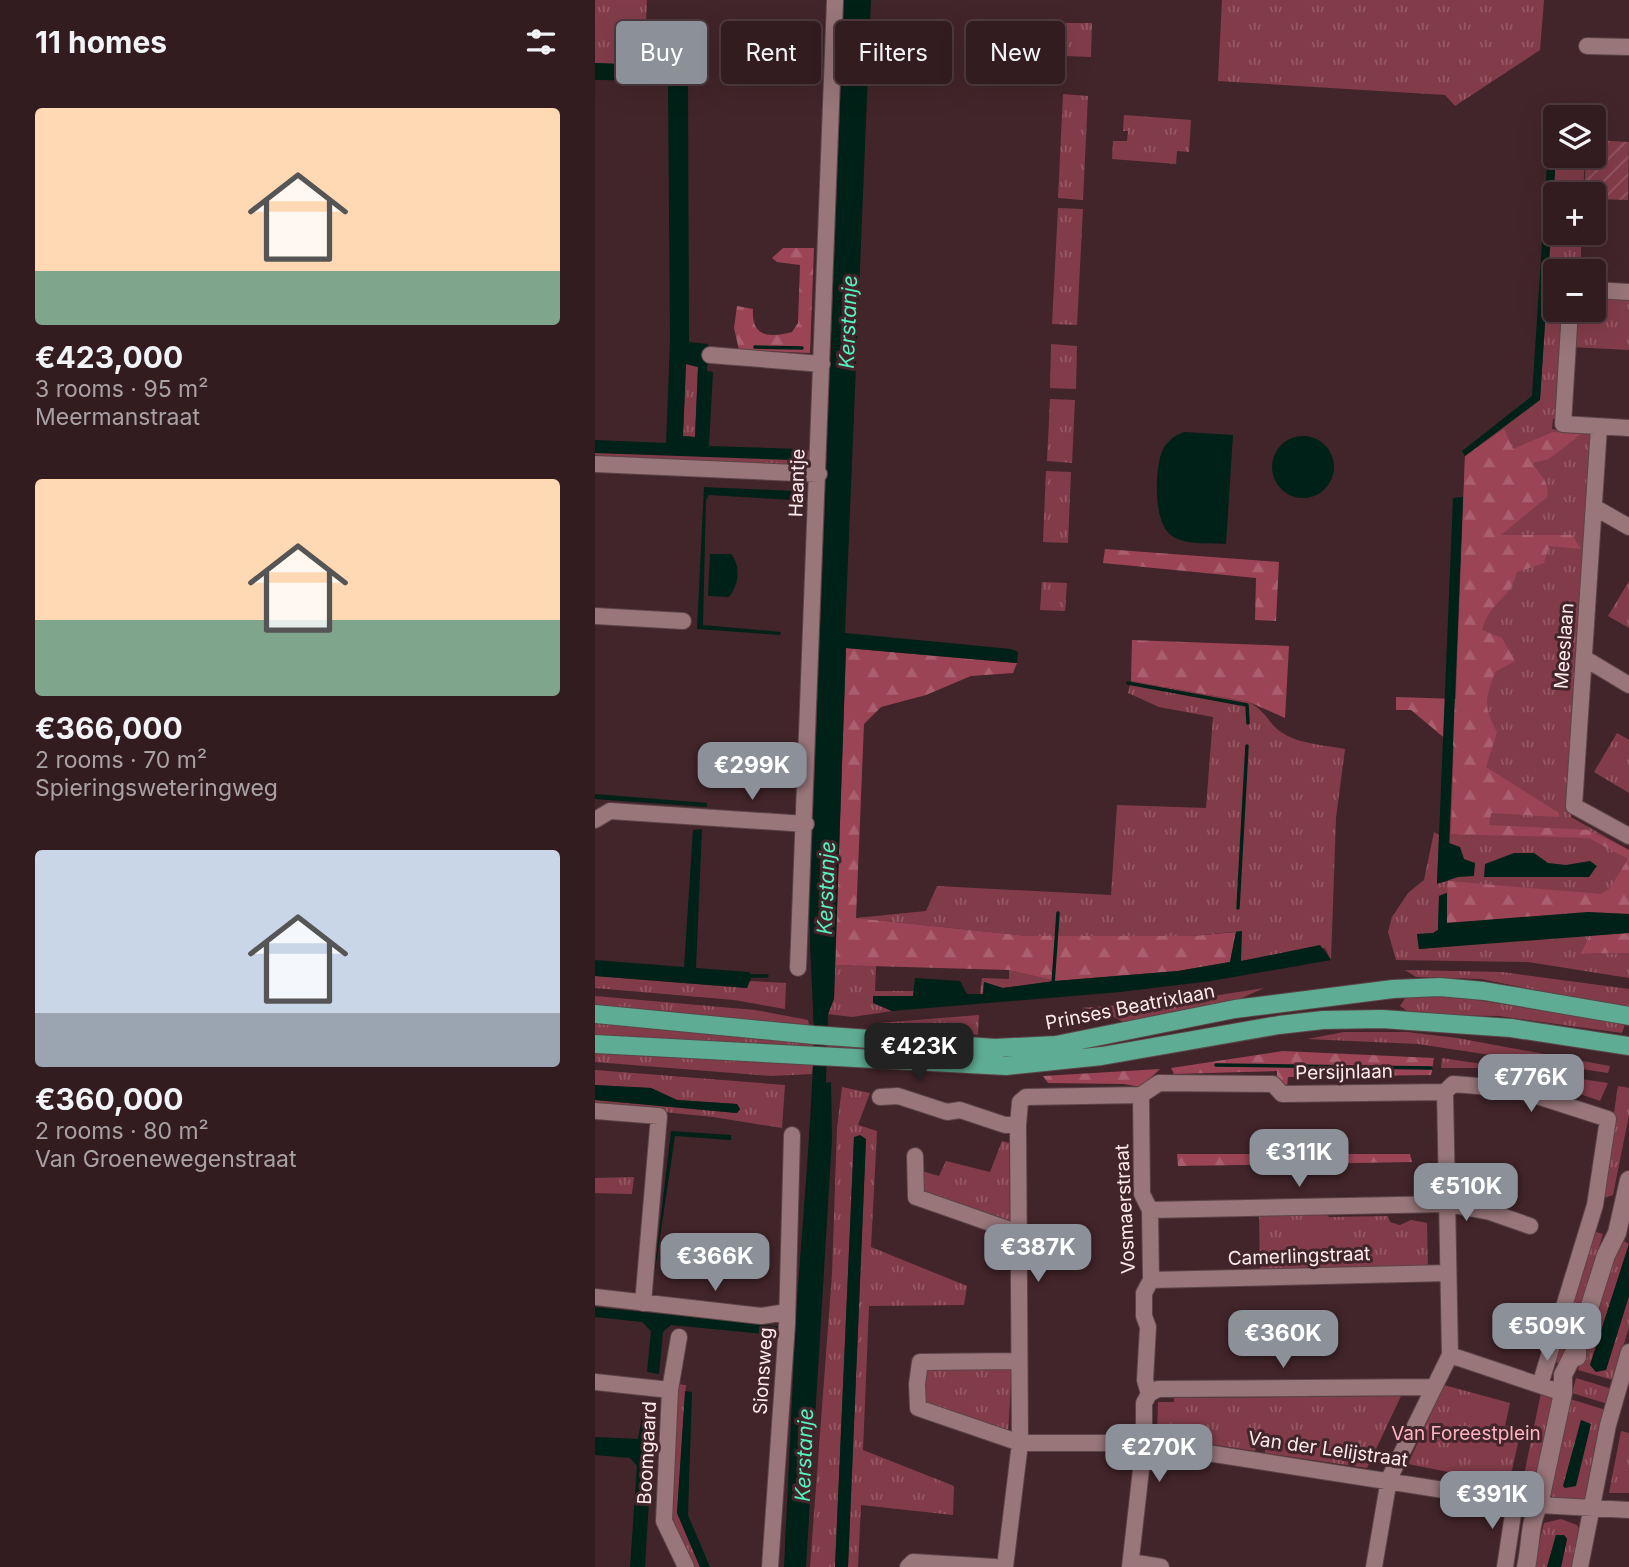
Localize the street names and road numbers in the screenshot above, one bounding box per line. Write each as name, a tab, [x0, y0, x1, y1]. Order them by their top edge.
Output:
street label: Haantje	[784, 448, 810, 518]
street label: Meeslaan	[1550, 602, 1578, 690]
street label: Prinses Beatrixlaan	[1043, 979, 1217, 1035]
street label: Persijnlaan	[1295, 1060, 1393, 1084]
street label: Vosmaerstraat	[1110, 1143, 1140, 1275]
street label: Camerlingstraat	[1227, 1242, 1371, 1270]
street label: Sionsweg	[748, 1327, 778, 1415]
street label: Boomgaard	[633, 1401, 661, 1505]
street label: Van der Lelijstraat	[1247, 1426, 1409, 1472]

